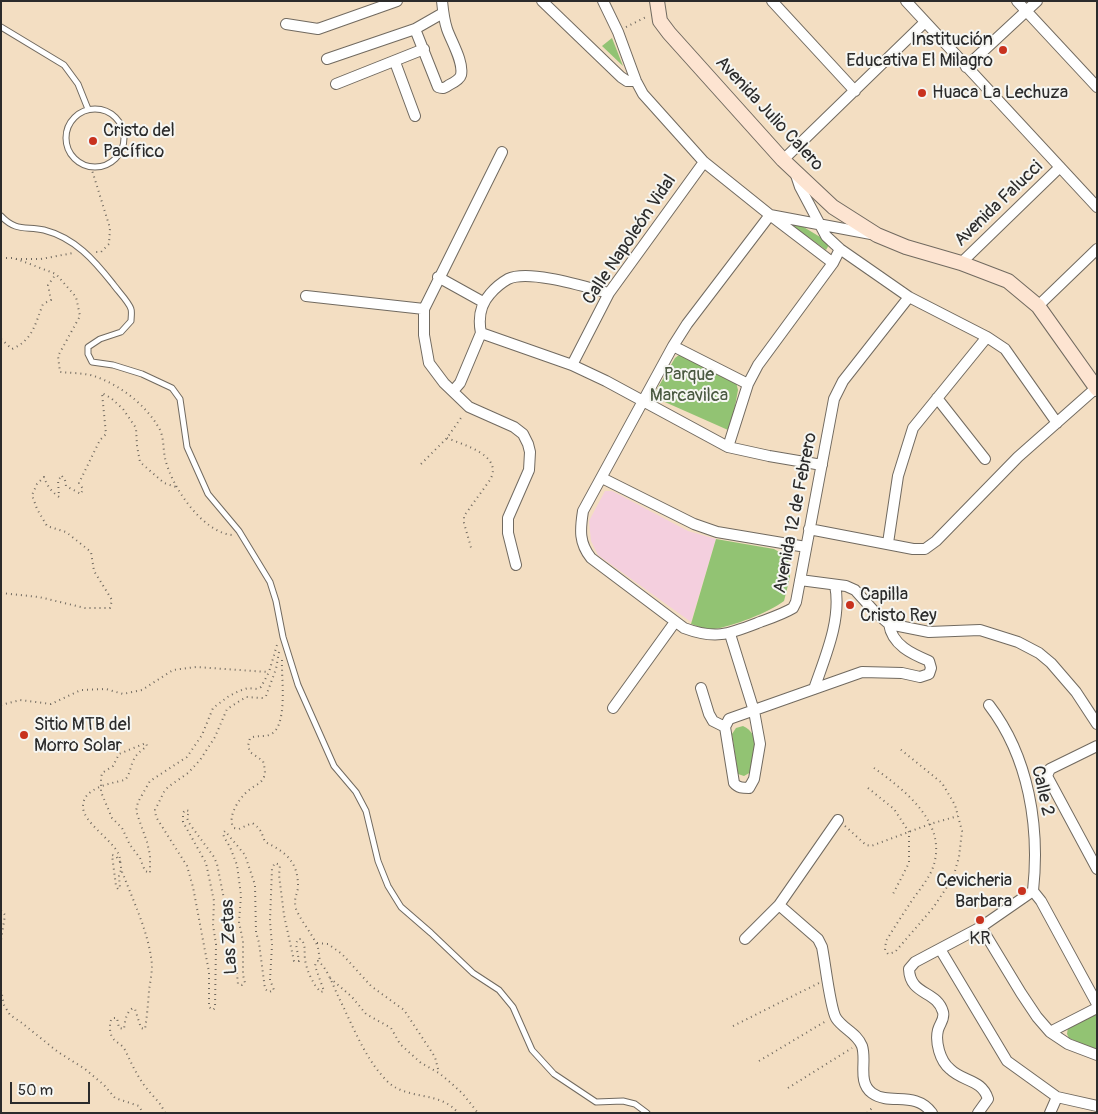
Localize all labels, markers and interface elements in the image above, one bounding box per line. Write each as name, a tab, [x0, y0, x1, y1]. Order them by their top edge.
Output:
place label: Institución Educativa El Milagro	[846, 29, 993, 72]
marker: Institución Educativa El Milagro	[997, 44, 1009, 56]
street label: Avenida Julio Calero	[710, 52, 828, 176]
place label: Huaca La Lechuza	[932, 82, 1068, 104]
marker: Huaca La Lechuza	[916, 87, 928, 99]
place label: Cristo del Pacífico	[103, 120, 175, 162]
marker: Cristo del Pacífico	[87, 135, 99, 147]
street label: Avenida Falucci	[950, 156, 1048, 252]
street label: Calle Napoleón Vidal	[579, 171, 681, 309]
park label: Parque Marcavilca	[650, 364, 728, 406]
street label: Avenida 12 de Febrero	[770, 431, 822, 595]
place label: Capilla Cristo Rey	[860, 584, 937, 626]
marker: Capilla Cristo Rey	[844, 599, 856, 611]
place label: Sitio MTB del Morro Solar	[34, 714, 131, 756]
marker: Sitio MTB del Morro Solar	[18, 729, 30, 741]
street label: Calle 2	[1026, 764, 1058, 818]
place label: Cevicheria Barbara	[936, 870, 1012, 912]
marker: Cevicheria Barbara	[1016, 885, 1028, 897]
street label: Las Zetas	[217, 899, 243, 975]
marker: KR	[974, 914, 986, 926]
place label: KR	[969, 928, 991, 950]
scale bar	[12, 1072, 92, 1104]
text: 50 m	[18, 1081, 53, 1100]

